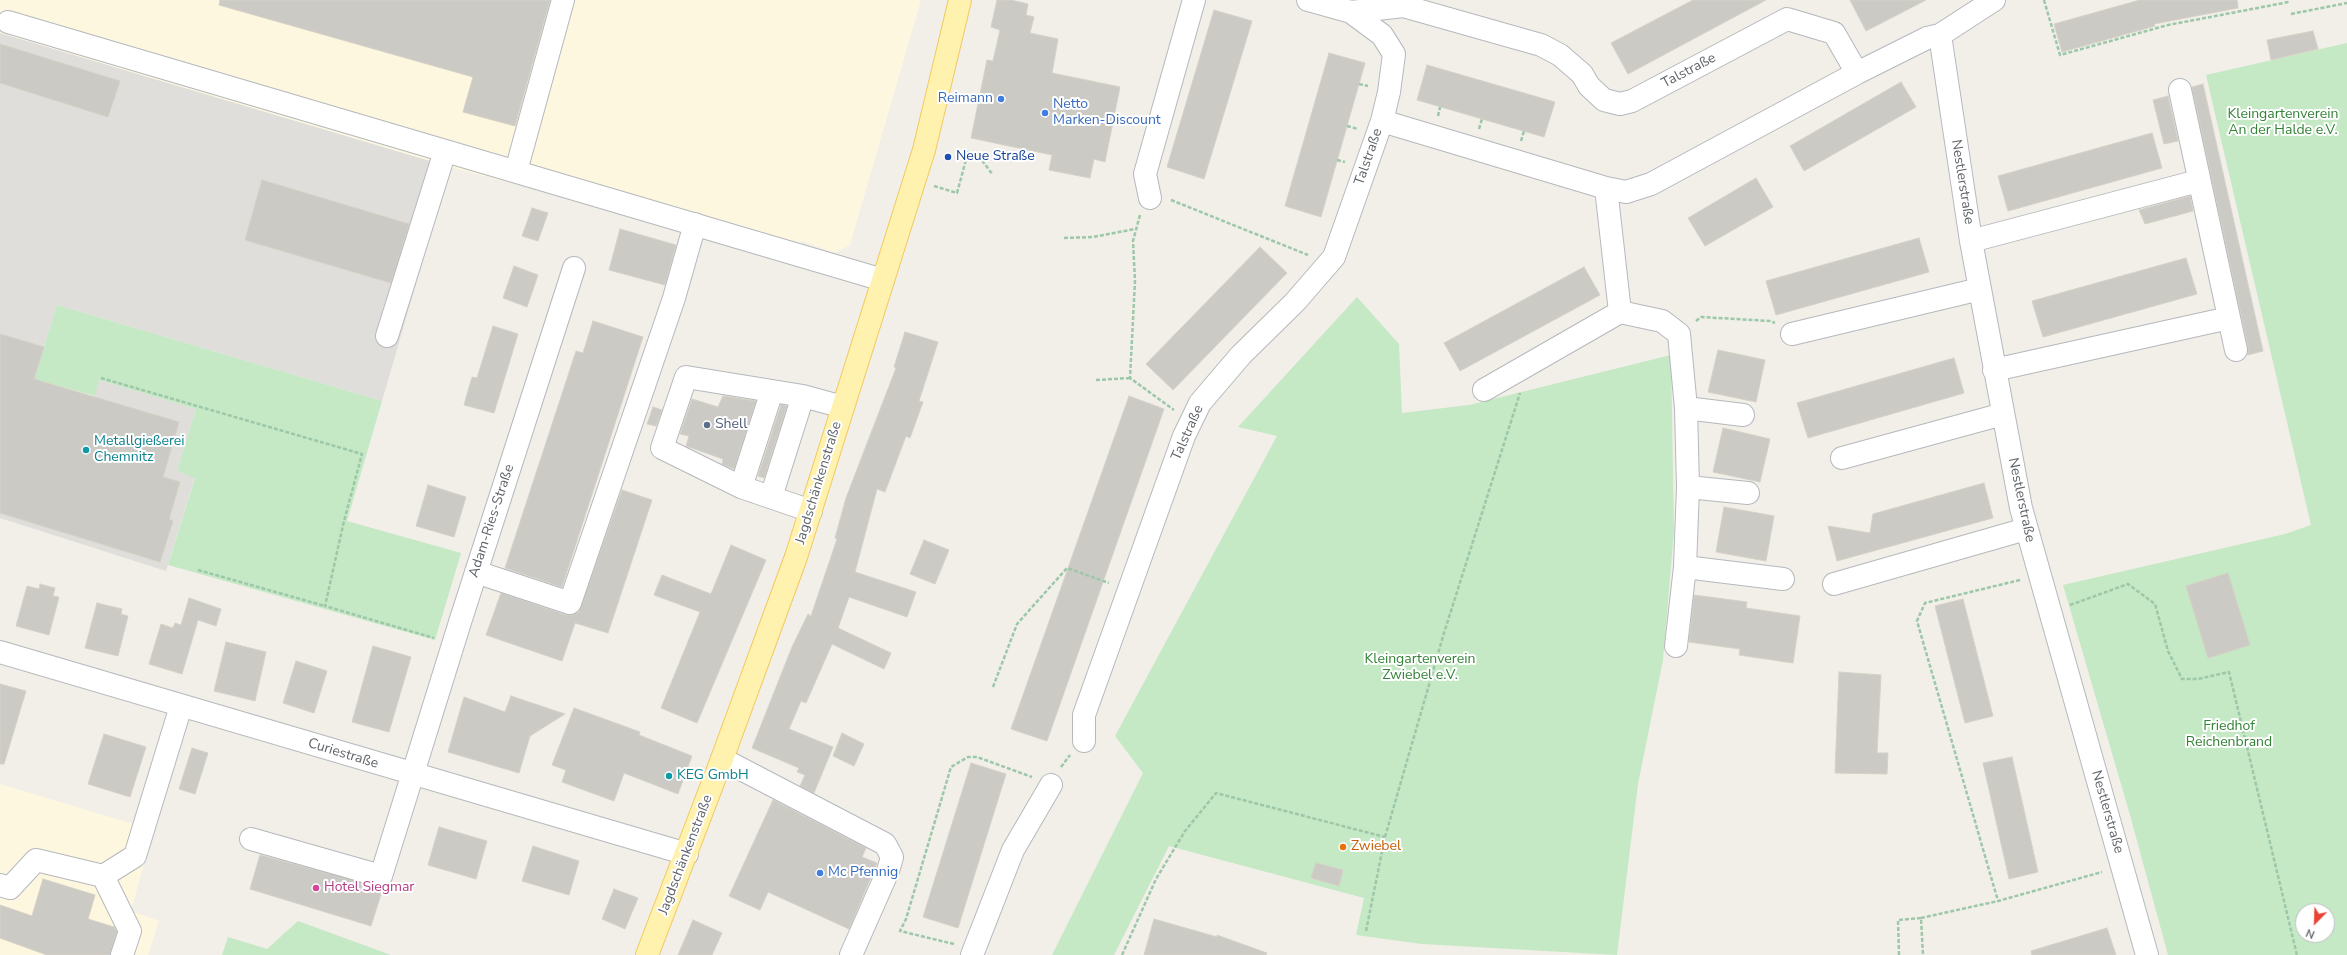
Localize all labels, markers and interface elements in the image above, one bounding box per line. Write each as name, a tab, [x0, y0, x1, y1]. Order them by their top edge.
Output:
street label: Talstraße	[1659, 50, 1719, 92]
place label: Reimann	[938, 91, 993, 107]
marker: Reimann	[996, 94, 1006, 104]
place label: Netto Marken-Discount	[1053, 97, 1161, 130]
park label: Kleingartenverein An der Halde e.V.	[2228, 107, 2338, 140]
marker: Netto Marken-Discount	[1040, 108, 1050, 118]
street label: Talstraße	[1351, 126, 1387, 188]
street label: Nestlerstraße	[1947, 138, 1977, 226]
place label: Neue Straße	[956, 149, 1035, 165]
marker: Neue Straße	[943, 152, 953, 162]
street label: Talstraße	[1168, 403, 1208, 463]
place label: Shell	[715, 417, 747, 433]
marker: Shell	[702, 420, 712, 430]
street label: Jagdschänkenstraße	[792, 420, 846, 546]
place label: Metallgießerei Chemnitz	[94, 434, 185, 466]
marker: Metallgießerei Chemnitz	[81, 445, 91, 455]
street label: Nestlerstraße	[2004, 456, 2038, 544]
street label: Adam-Ries-Straße	[466, 462, 518, 580]
park label: Kleingartenverein Zwiebel e.V.	[1365, 652, 1475, 684]
park label: Friedhof Reichenbrand	[2186, 719, 2272, 752]
street label: Curiestraße	[306, 735, 380, 773]
place label: KEG GmbH	[677, 768, 749, 784]
street label: Nestlerstraße	[2087, 768, 2127, 856]
marker: KEG GmbH	[664, 771, 674, 781]
street label: Jagdschänkenstraße	[655, 793, 717, 917]
place label: Zwiebel	[1351, 839, 1401, 855]
marker: Zwiebel	[1338, 842, 1348, 852]
place label: Mc Pfennig	[828, 865, 898, 881]
marker: Mc Pfennig	[815, 868, 825, 878]
place label: Hotel Siegmar	[324, 880, 414, 896]
marker: Hotel Siegmar	[311, 883, 321, 893]
north arrow	[2295, 903, 2335, 943]
text: N	[2304, 925, 2317, 942]

